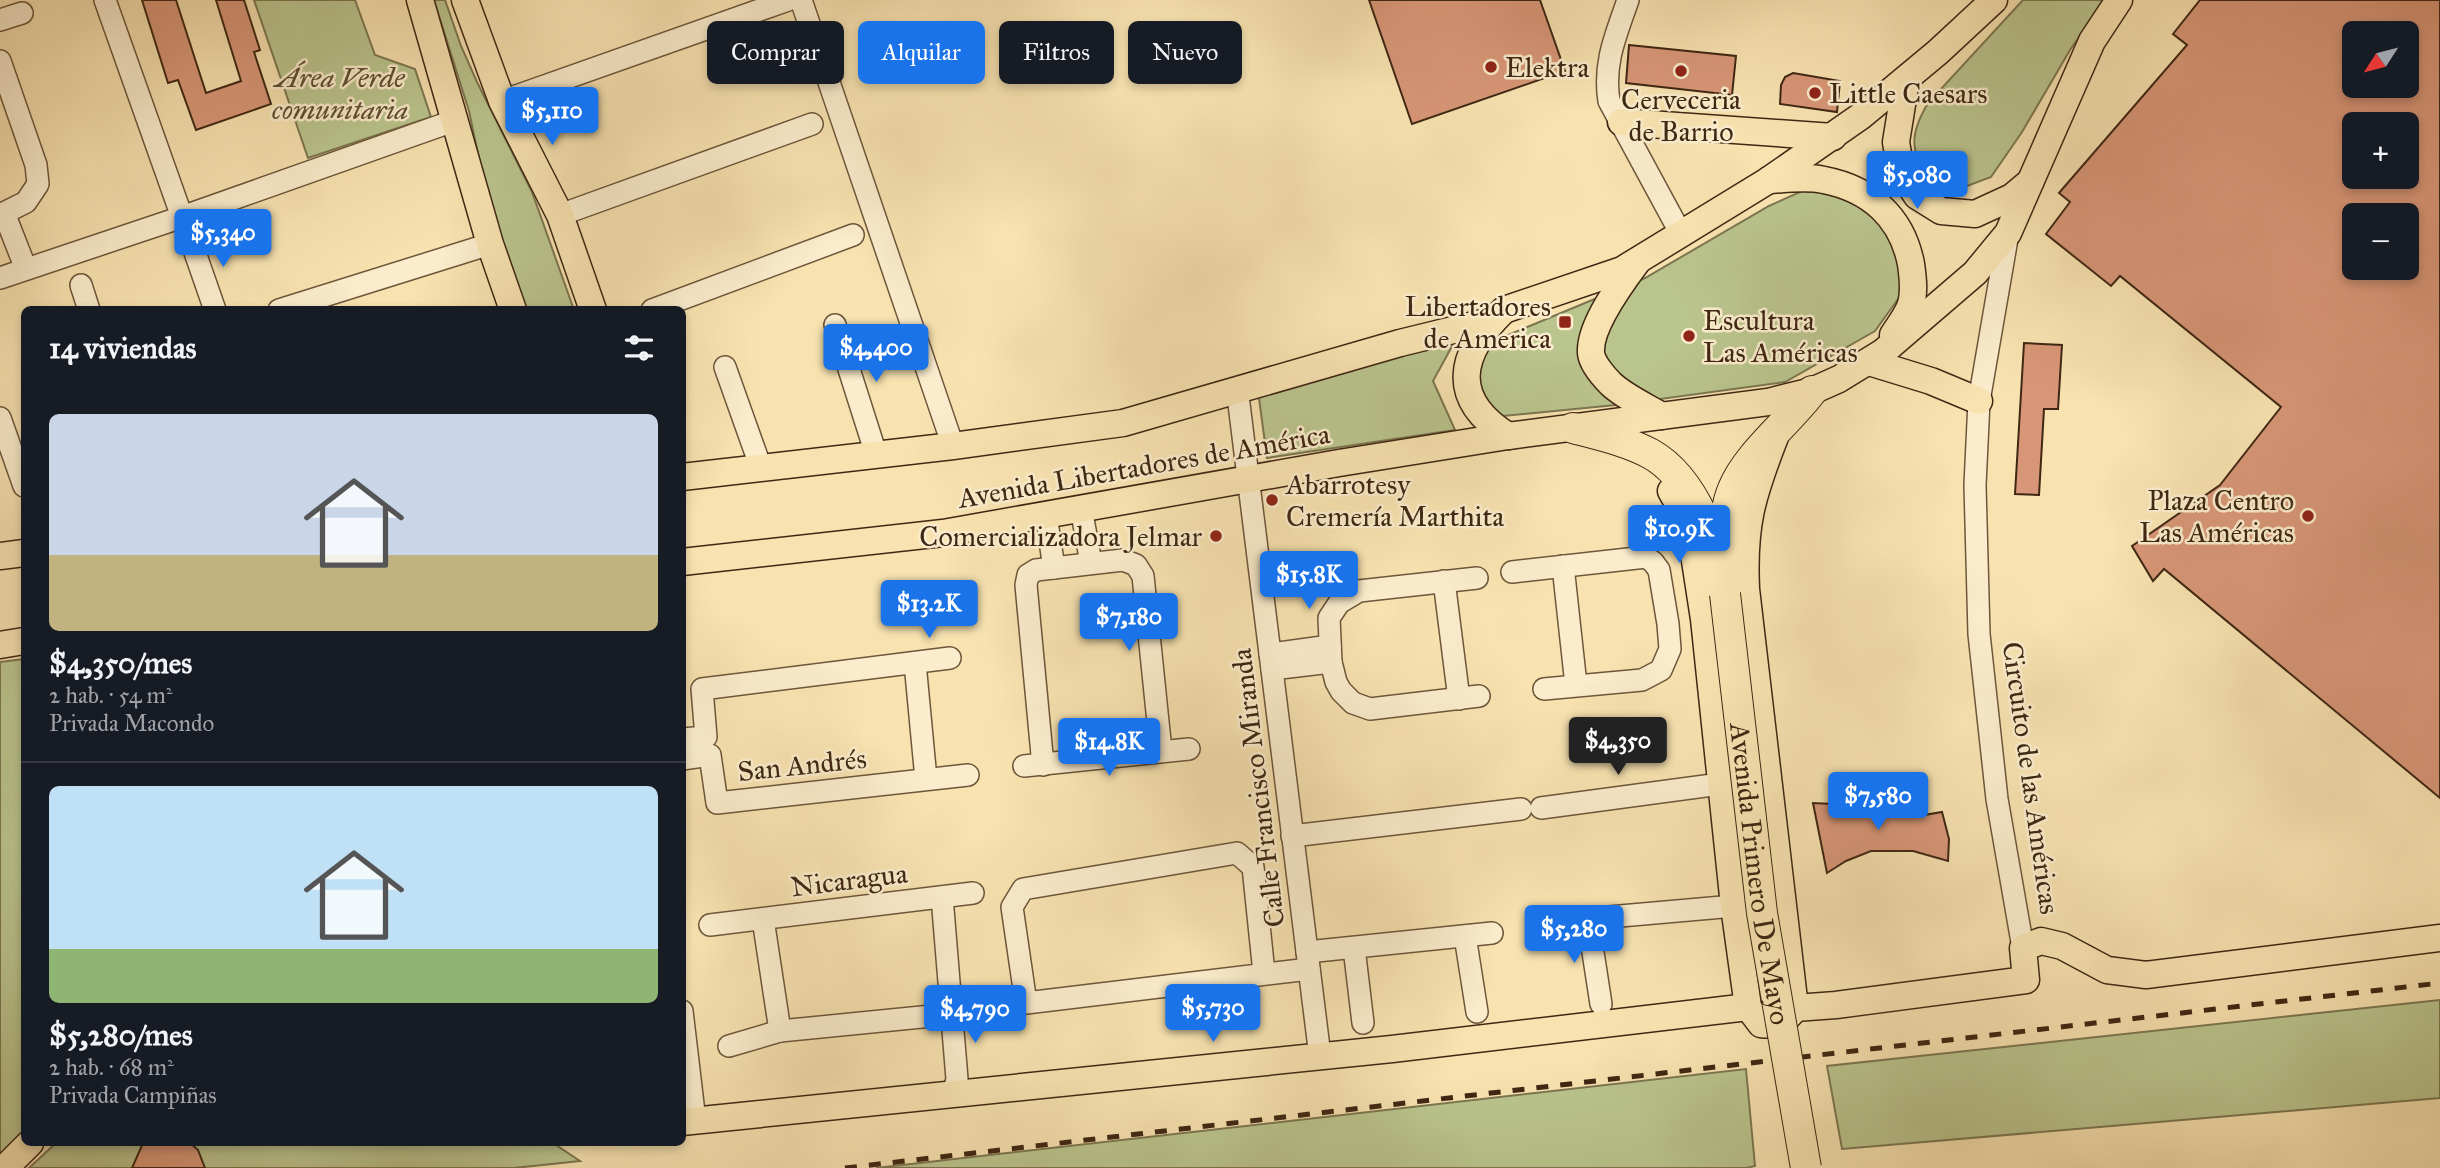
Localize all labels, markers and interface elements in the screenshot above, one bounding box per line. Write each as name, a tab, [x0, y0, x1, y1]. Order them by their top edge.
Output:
chip: Comprar	[707, 21, 844, 84]
chip: Alquilar	[858, 21, 985, 84]
chip: Filtros	[999, 21, 1114, 84]
chip: Nuevo	[1128, 21, 1242, 84]
north arrow	[2342, 21, 2418, 98]
map controls	[2342, 21, 2419, 280]
place label: Elektra	[1505, 50, 1589, 85]
marker: Elektra	[1483, 59, 1499, 75]
park label: Área Verde comunitaria	[272, 60, 408, 127]
marker: Cerveceria de Barrio	[1673, 63, 1689, 79]
place label: Little Caesars	[1829, 76, 1988, 111]
place label: Cerveceria de Barrio	[1621, 82, 1741, 149]
marker: Little Caesars	[1807, 85, 1823, 101]
pin: $5,110	[495, 88, 609, 147]
text: $5,110	[521, 96, 583, 124]
button: +	[2342, 112, 2419, 189]
pin: $5,080	[1860, 152, 1974, 211]
text: $5,080	[1883, 160, 1951, 188]
button: −	[2342, 203, 2419, 280]
pin: $5,340	[166, 210, 280, 269]
text: $5,340	[190, 218, 256, 246]
place label: Libertadores de America	[1405, 289, 1551, 356]
place label: Escultura Las Américas	[1703, 303, 1858, 370]
marker: Libertadores de America	[1557, 314, 1573, 330]
pin: $4,400	[819, 324, 933, 384]
marker: Escultura Las Américas	[1681, 328, 1697, 344]
icon: filters	[620, 329, 658, 367]
text: 14 viviendas	[49, 330, 197, 366]
text: $4,400	[839, 333, 913, 361]
street label: Avenida Libertadores de América	[954, 416, 1333, 516]
icon: home	[291, 460, 417, 586]
place label: Abarrotesy Cremería Marthita	[1285, 467, 1504, 534]
place label: Plaza Centro Las Américas	[2139, 483, 2294, 550]
marker: Abarrotesy Cremería Marthita	[1264, 492, 1280, 508]
pin: $10.9K	[1622, 505, 1736, 565]
marker: Plaza Centro Las Américas	[2300, 508, 2316, 524]
text: $10.9K	[1644, 514, 1714, 542]
place label: Comercializadora Jelmar	[919, 519, 1202, 554]
marker: Comercializadora Jelmar	[1208, 528, 1224, 544]
pin: $15.8K	[1252, 552, 1366, 611]
text: $15.8K	[1276, 560, 1342, 588]
pin: $13.2K	[872, 580, 986, 640]
text: $13.2K	[897, 589, 961, 617]
pin: $7,180	[1072, 594, 1186, 653]
text: $7,180	[1096, 602, 1162, 630]
street label: Circuito de las Américas	[1995, 639, 2067, 917]
text: $4,350/mes	[49, 645, 192, 681]
street label: Calle Francisco Miranda	[1224, 646, 1292, 929]
text: 2 hab. · 54 m²	[49, 681, 173, 709]
text: Privada Macondo	[49, 709, 214, 737]
pin: $14.8K	[1052, 718, 1166, 778]
pin: $4,350	[1561, 718, 1675, 777]
street label: Avenida Primero De Mayo	[1722, 720, 1798, 1027]
text: $4,350	[1585, 726, 1651, 754]
text: $14.8K	[1074, 727, 1144, 755]
street label: San Andrés	[736, 741, 868, 789]
pin: $7,580	[1821, 772, 1935, 832]
text: $7,580	[1844, 781, 1912, 809]
icon: home	[291, 832, 417, 958]
street label: Nicaragua	[789, 855, 910, 905]
pin: $5,280	[1517, 906, 1631, 965]
text: $5,280	[1541, 914, 1607, 942]
pin: $5,730	[1156, 984, 1270, 1044]
pin: $4,790	[918, 986, 1032, 1045]
text: $5,730	[1181, 993, 1245, 1021]
text: $4,790	[940, 994, 1010, 1022]
text: $5,280/mes	[49, 1017, 193, 1053]
text: 2 hab. · 68 m²	[49, 1053, 174, 1081]
text: Privada Campiñas	[49, 1081, 217, 1109]

